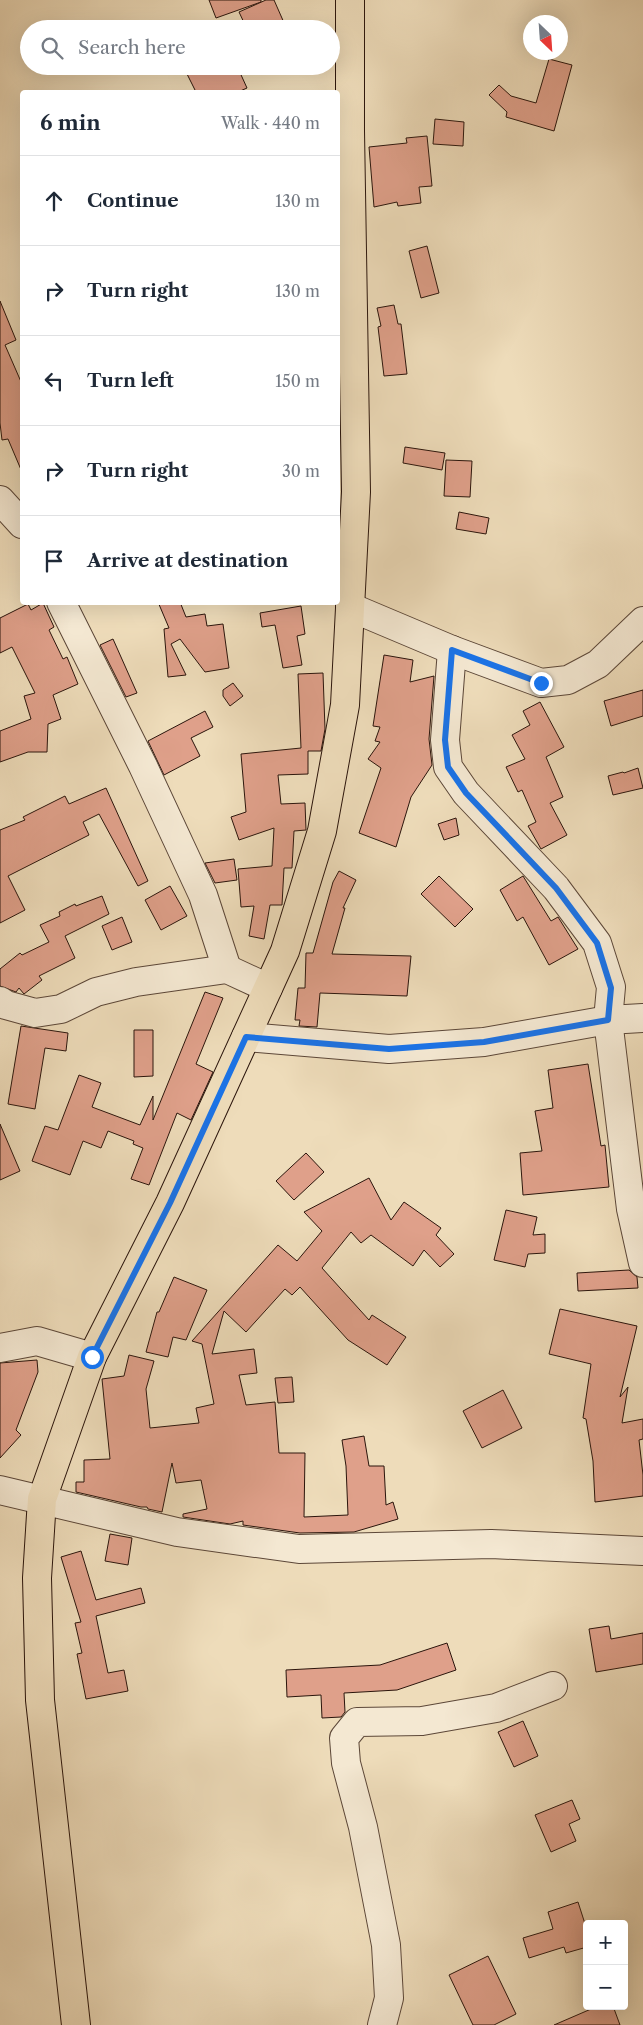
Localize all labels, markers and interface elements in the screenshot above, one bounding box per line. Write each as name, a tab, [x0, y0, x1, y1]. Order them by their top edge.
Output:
north arrow	[523, 15, 568, 60]
search box	[20, 20, 340, 75]
icon: search	[38, 34, 66, 62]
text: Search here	[78, 36, 186, 59]
text: 6 min	[40, 110, 101, 135]
text: Walk · 440 m	[221, 113, 320, 133]
icon: ahead	[40, 187, 68, 215]
text: Continue	[87, 189, 179, 212]
text: 130 m	[275, 191, 320, 211]
icon: right	[40, 277, 68, 305]
text: Turn right	[87, 279, 188, 302]
text: 130 m	[275, 281, 320, 301]
icon: left	[40, 367, 68, 395]
text: Turn left	[87, 369, 174, 392]
text: 150 m	[275, 371, 320, 391]
icon: right	[40, 457, 68, 485]
text: Turn right	[87, 459, 188, 482]
text: 30 m	[282, 461, 320, 481]
icon: arrive	[40, 547, 68, 575]
text: Arrive at destination	[87, 549, 288, 572]
route end	[530, 672, 553, 695]
route start	[81, 1346, 104, 1369]
map controls	[583, 1920, 628, 2010]
button: +	[583, 1920, 628, 1965]
button: −	[583, 1965, 628, 2010]

